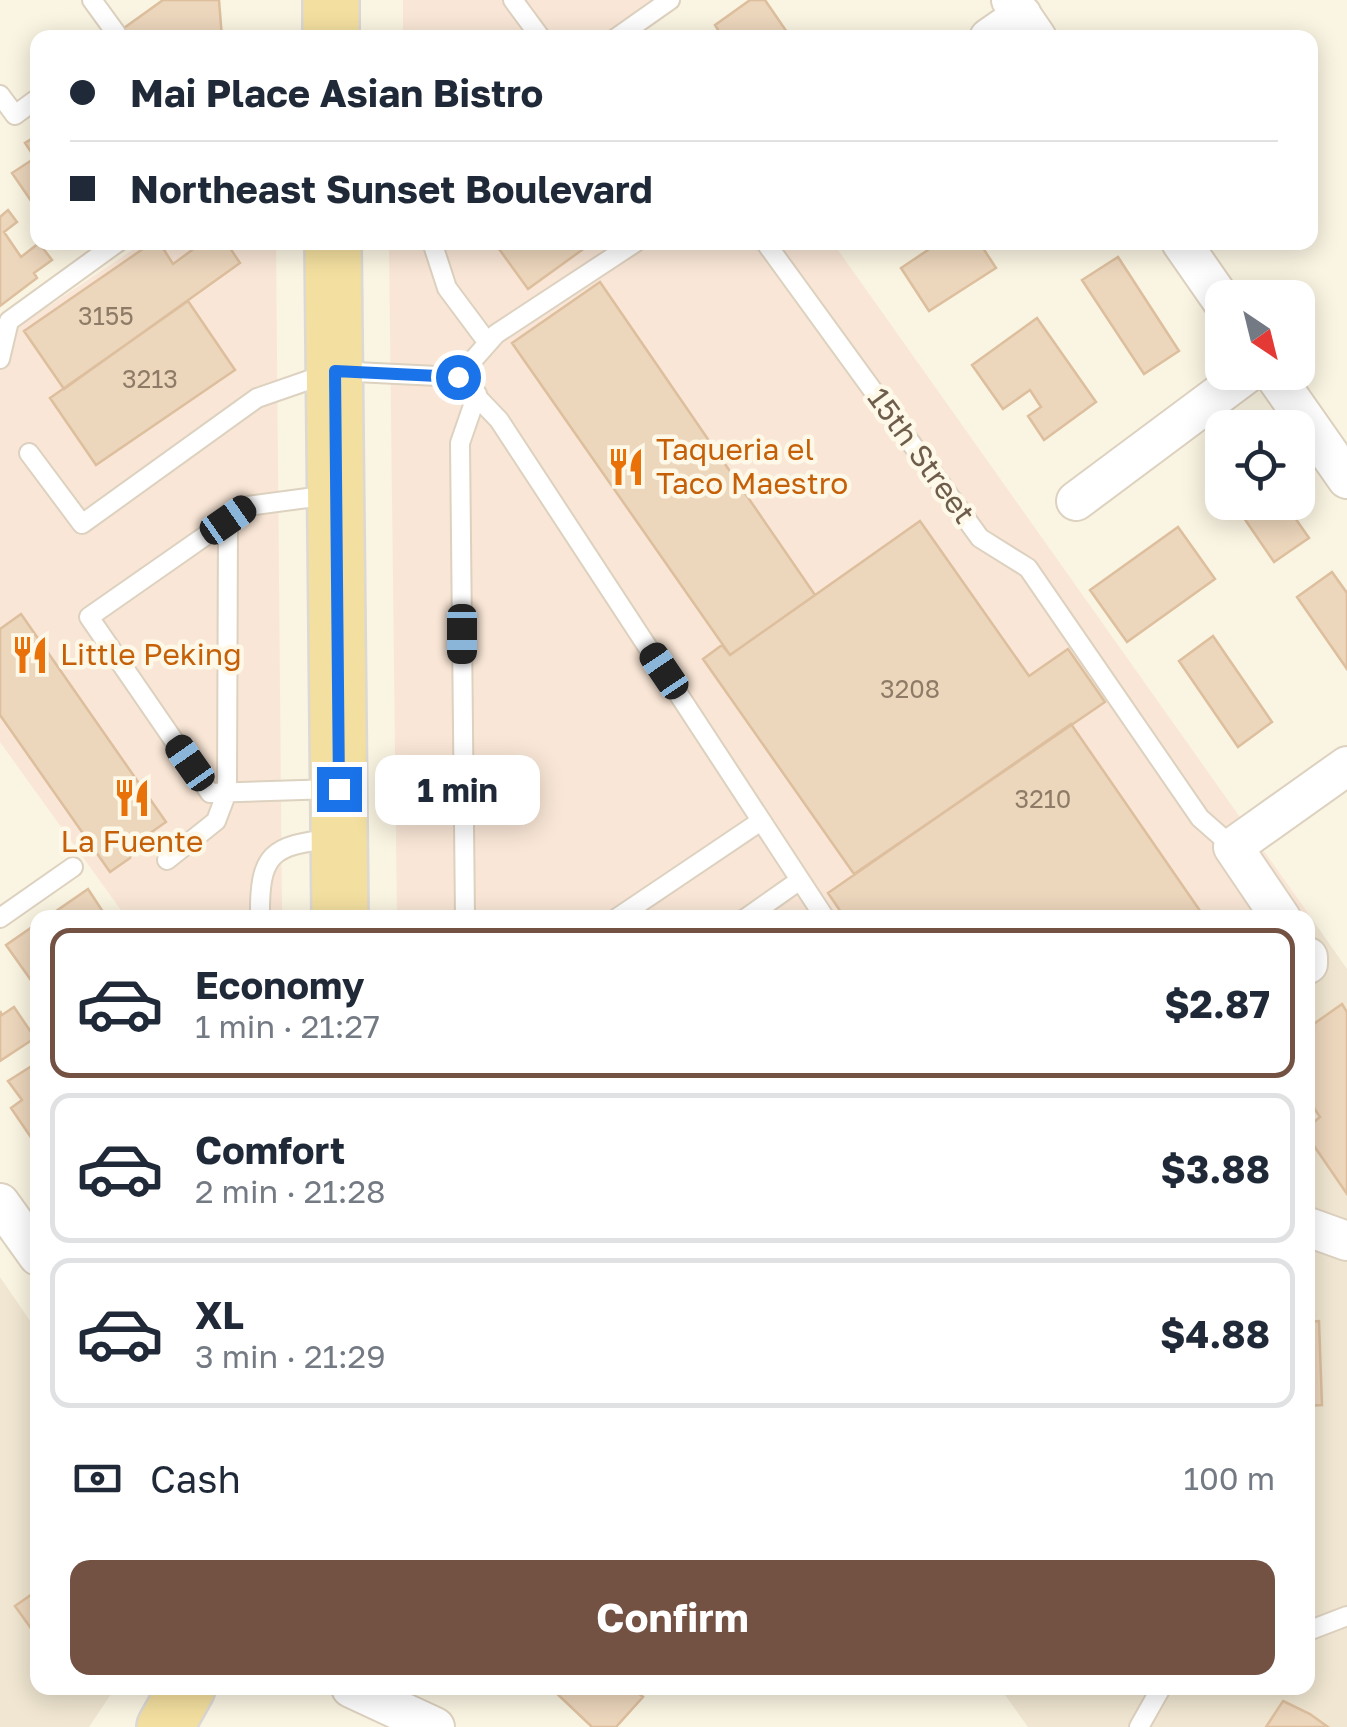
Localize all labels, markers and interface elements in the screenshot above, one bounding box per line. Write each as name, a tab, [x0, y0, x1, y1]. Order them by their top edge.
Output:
text: Mai Place Asian Bistro	[130, 70, 543, 115]
text: Northeast Sunset Boulevard	[130, 166, 653, 211]
north arrow	[1205, 280, 1315, 390]
map controls	[1205, 280, 1315, 520]
house number: 3155	[78, 300, 134, 331]
route start	[436, 355, 481, 400]
house number: 3213	[122, 363, 178, 394]
street label: 15th Street	[861, 381, 983, 530]
button: locate	[1205, 410, 1315, 520]
place label: Taqueria el Taco Maestro	[656, 431, 848, 501]
restaurant icon: Taqueria el Taco Maestro	[605, 446, 647, 488]
car	[195, 491, 261, 549]
car	[447, 604, 477, 664]
restaurant icon: Little Peking	[9, 634, 51, 676]
place label: Little Peking	[60, 636, 242, 672]
car	[635, 638, 693, 704]
house number: 3208	[880, 673, 940, 704]
car	[161, 730, 219, 796]
callout: 1 min	[374, 754, 539, 824]
route end	[317, 767, 362, 812]
text: 1 min	[417, 771, 498, 809]
restaurant icon: La Fuente	[111, 777, 153, 819]
house number: 3210	[1015, 783, 1071, 814]
place label: La Fuente	[61, 823, 203, 859]
icon: car	[75, 958, 165, 1048]
text: Economy	[195, 962, 364, 1007]
text: $2.87	[1164, 981, 1270, 1026]
text: 1 min · 21:27	[195, 1007, 380, 1045]
icon: car	[75, 1123, 165, 1213]
text: Comfort	[195, 1127, 345, 1172]
text: $3.88	[1161, 1146, 1270, 1191]
text: 2 min · 21:28	[195, 1172, 386, 1210]
icon: car	[75, 1288, 165, 1378]
text: XL	[195, 1292, 244, 1337]
text: $4.88	[1160, 1311, 1270, 1356]
text: 3 min · 21:29	[195, 1337, 386, 1375]
icon: cash	[70, 1451, 125, 1506]
text: Cash	[150, 1456, 241, 1501]
text: 100 m	[1183, 1459, 1275, 1497]
button: Confirm	[70, 1560, 1275, 1675]

